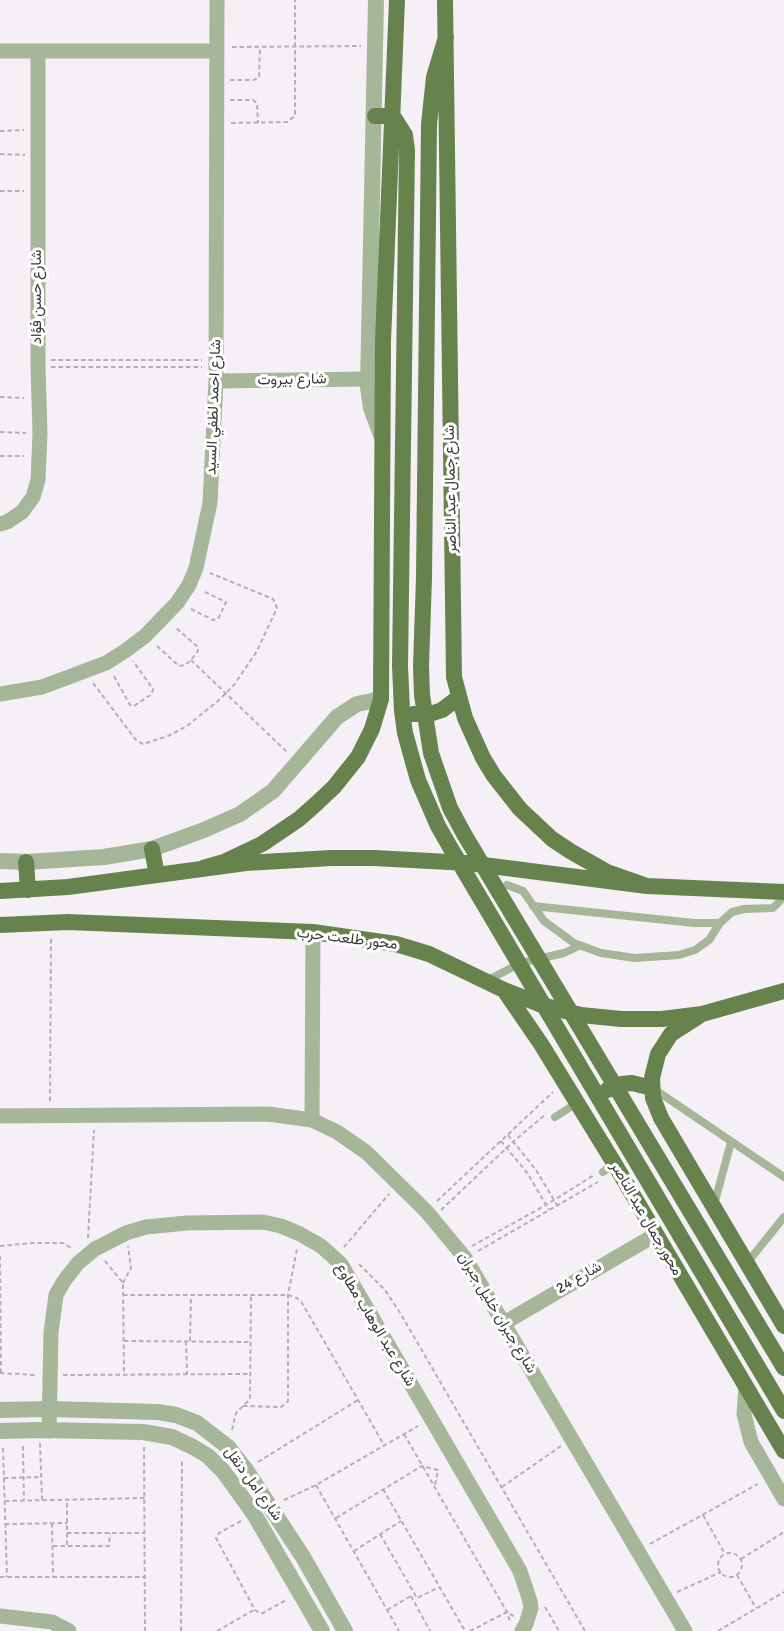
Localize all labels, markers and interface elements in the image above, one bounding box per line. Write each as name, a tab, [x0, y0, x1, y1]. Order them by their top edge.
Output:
street label: شارع حسن فؤاد	[28, 250, 46, 344]
street label: شارع احمد لطفي السيد	[203, 339, 225, 475]
street label: شارع بيروت	[257, 370, 327, 390]
street label: شارع جمال عبد الناصر	[441, 425, 461, 553]
street label: محور طلعت حرب	[296, 924, 398, 954]
street label: محور جمال عبد الناصر	[606, 1159, 686, 1279]
street label: شارع جبران خليل جبران	[454, 1249, 540, 1377]
street label: شارع 24	[553, 1258, 605, 1298]
street label: شارع عبد الوهاب مطاوع	[331, 1260, 419, 1390]
street label: شارع امل دنقل	[220, 1443, 286, 1525]

